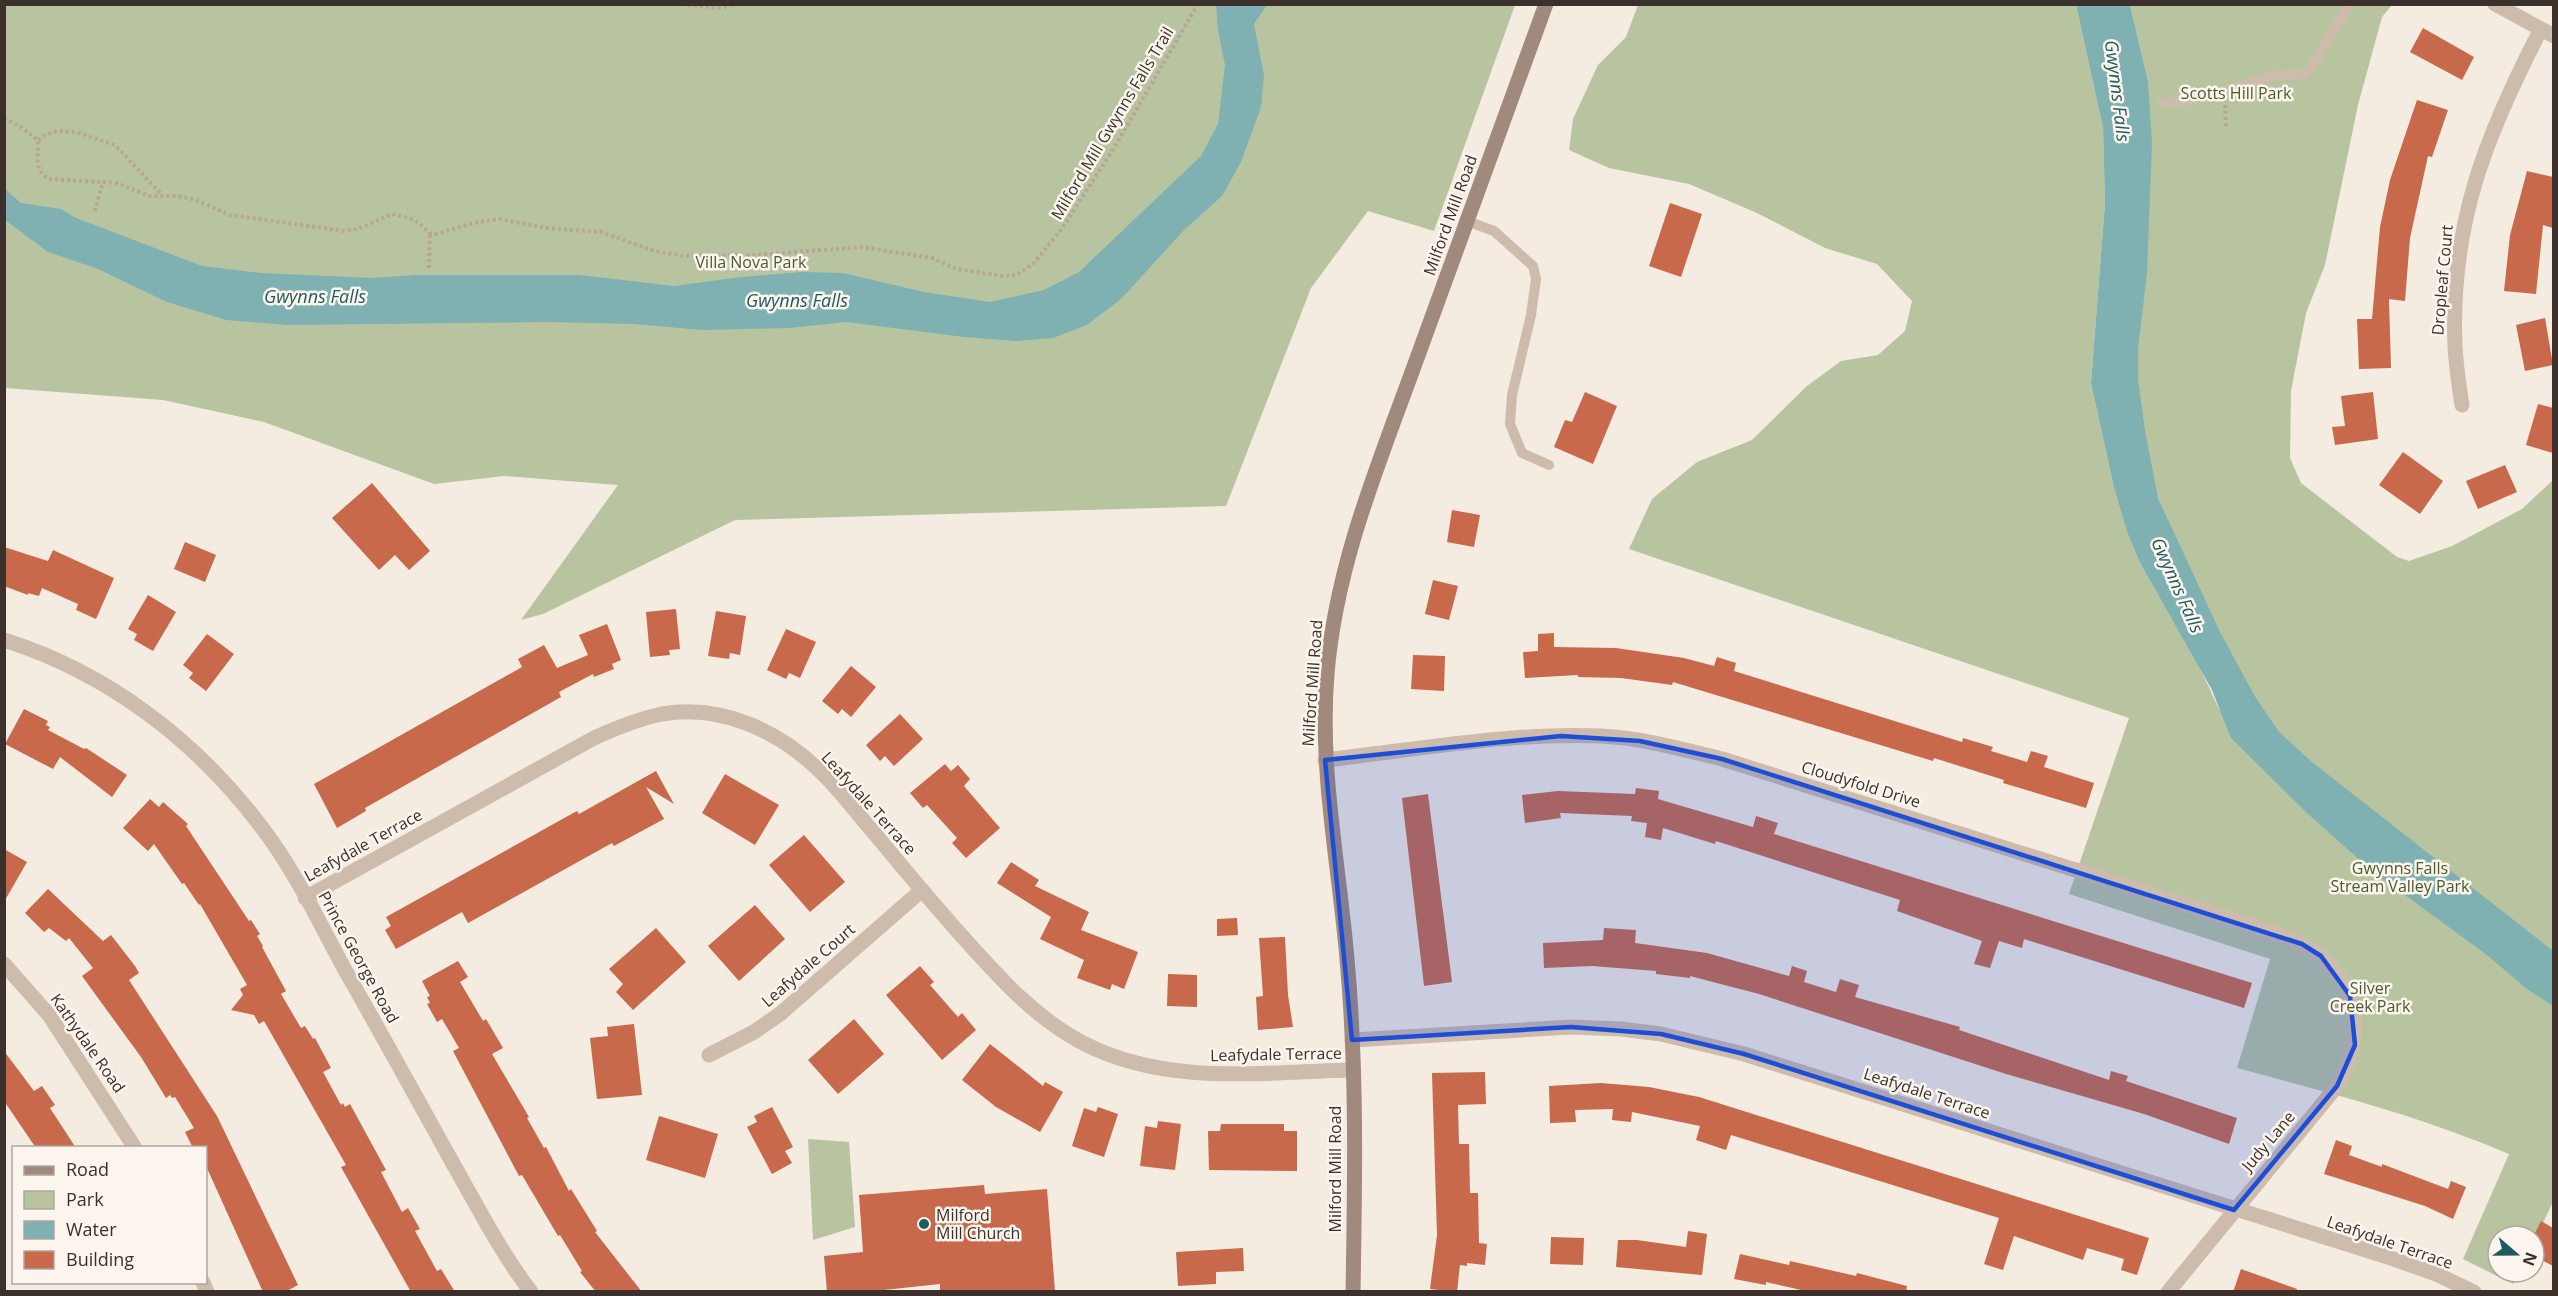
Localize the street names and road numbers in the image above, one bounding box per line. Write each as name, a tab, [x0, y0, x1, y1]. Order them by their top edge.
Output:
street label: Milford Mill Gwynns Falls Trail	[1046, 22, 1178, 224]
street label: Milford Mill Road	[1418, 152, 1482, 278]
street label: Dropleaf Court	[2426, 224, 2458, 336]
street label: Milford Mill Road	[1297, 619, 1327, 747]
street label: Leafydale Terrace	[817, 747, 921, 859]
street label: Cloudyfold Drive	[1799, 755, 1923, 813]
street label: Leafydale Terrace	[300, 803, 426, 887]
street label: Prince George Road	[314, 887, 404, 1027]
street label: Leafydale Court	[757, 918, 860, 1012]
street label: Kathydale Road	[46, 989, 130, 1097]
street label: Leafydale Terrace	[1210, 1042, 1342, 1066]
street label: Leafydale Terrace	[1861, 1062, 1993, 1124]
street label: Milford Mill Road	[1324, 1106, 1346, 1232]
street label: Judy Lane	[2235, 1106, 2300, 1177]
street label: Leafydale Terrace	[2324, 1210, 2456, 1274]

